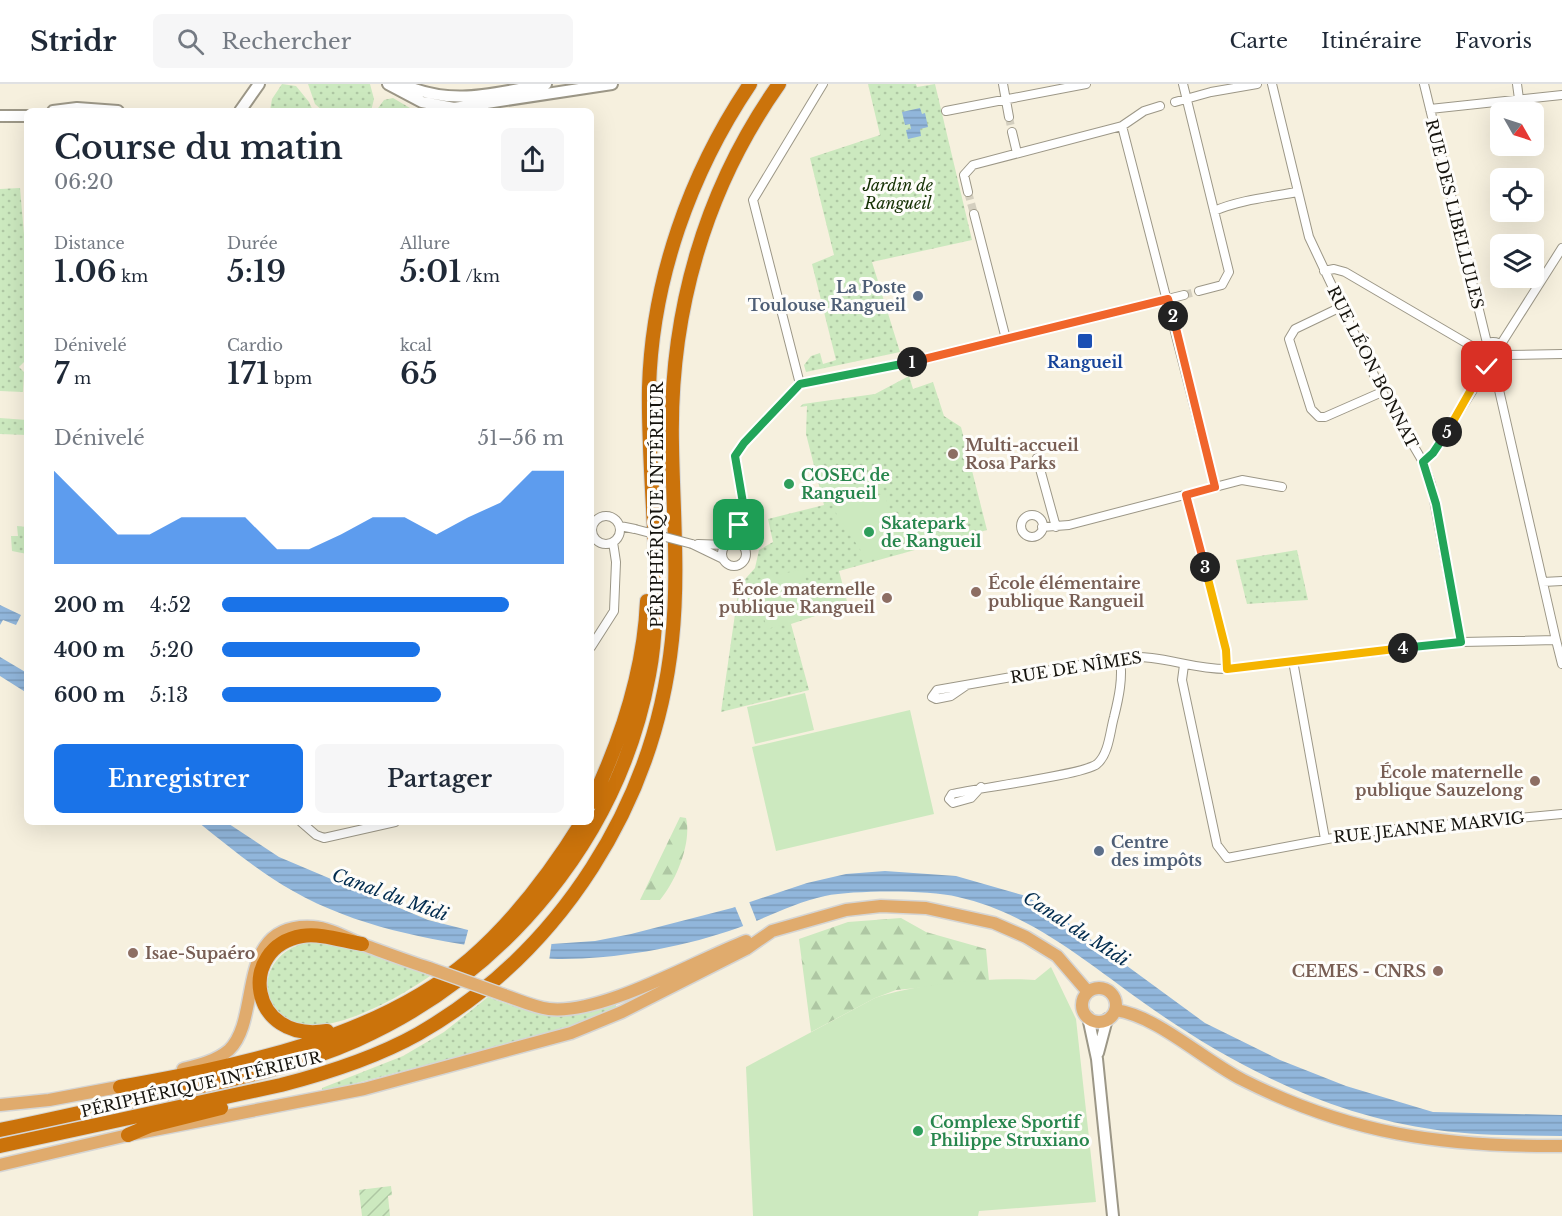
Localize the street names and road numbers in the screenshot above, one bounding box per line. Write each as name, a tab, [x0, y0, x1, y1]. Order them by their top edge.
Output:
street label: RUE DES LIBELLULES	[1422, 117, 1488, 311]
street label: RUE LÉON BONNAT	[1323, 283, 1423, 452]
street label: PÉRIPHÉRIQUE INTÉRIEUR	[647, 381, 667, 628]
street label: RUE DE NÎMES	[1009, 647, 1143, 687]
street label: RUE JEANNE MARVIG	[1332, 807, 1526, 847]
street label: PÉRIPHÉRIQUE INTÉRIEUR	[79, 1046, 324, 1121]

